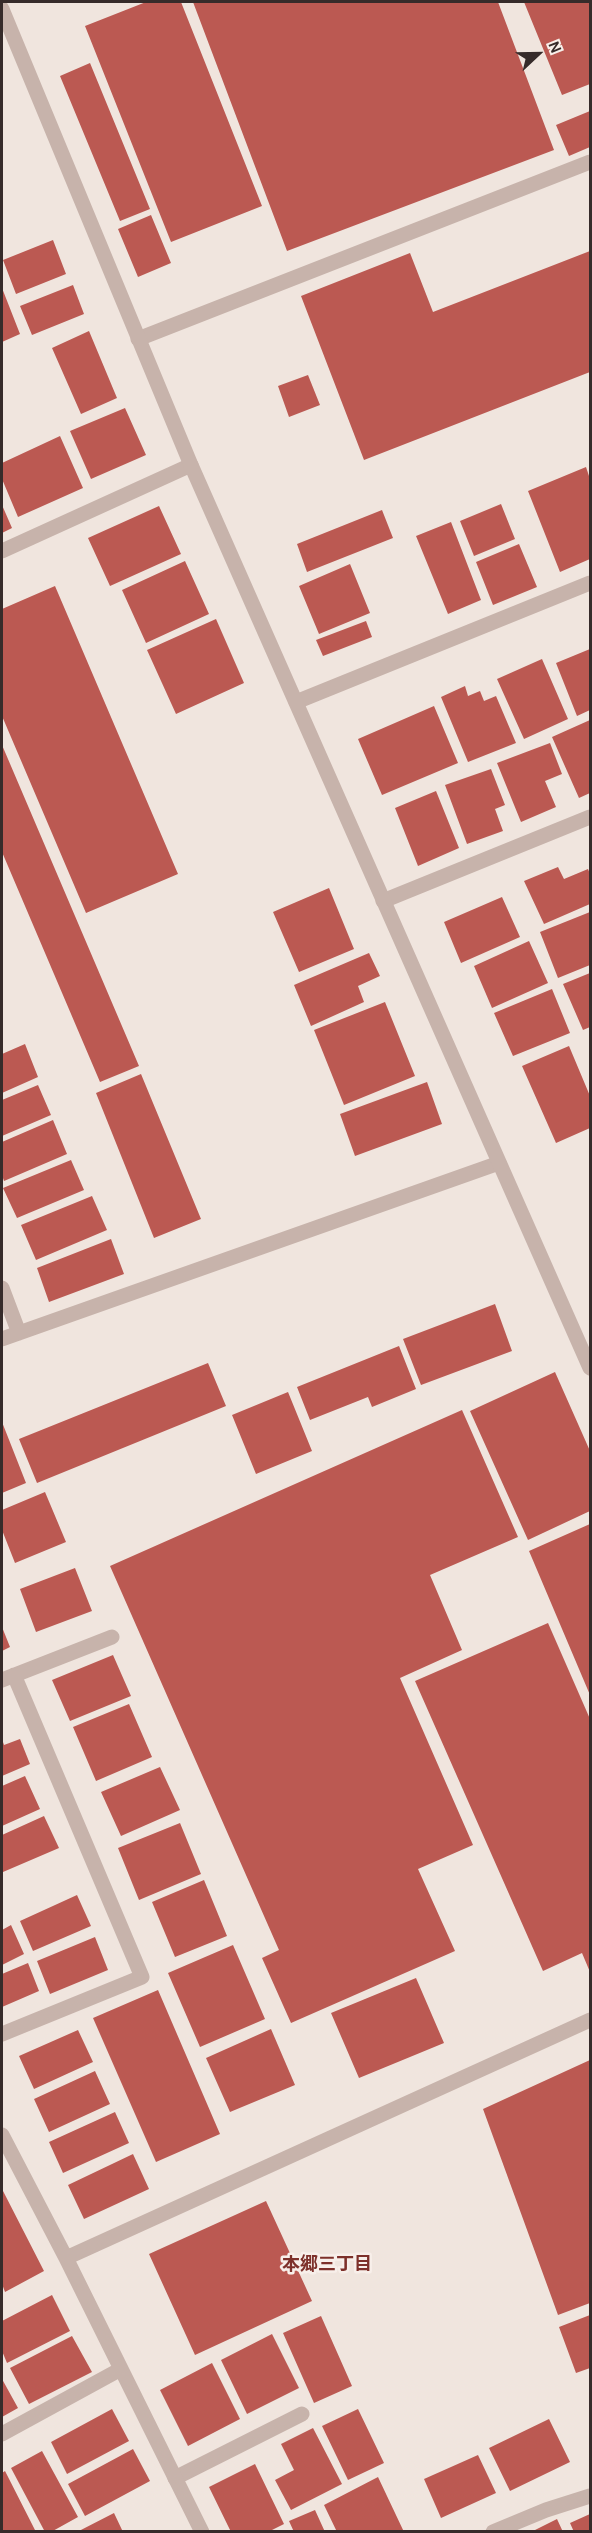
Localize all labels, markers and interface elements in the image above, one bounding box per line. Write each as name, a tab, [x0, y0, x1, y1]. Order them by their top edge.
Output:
north arrow	[508, 24, 568, 84]
text: N	[544, 38, 566, 56]
district label: 本郷三丁目	[282, 2254, 372, 2276]

